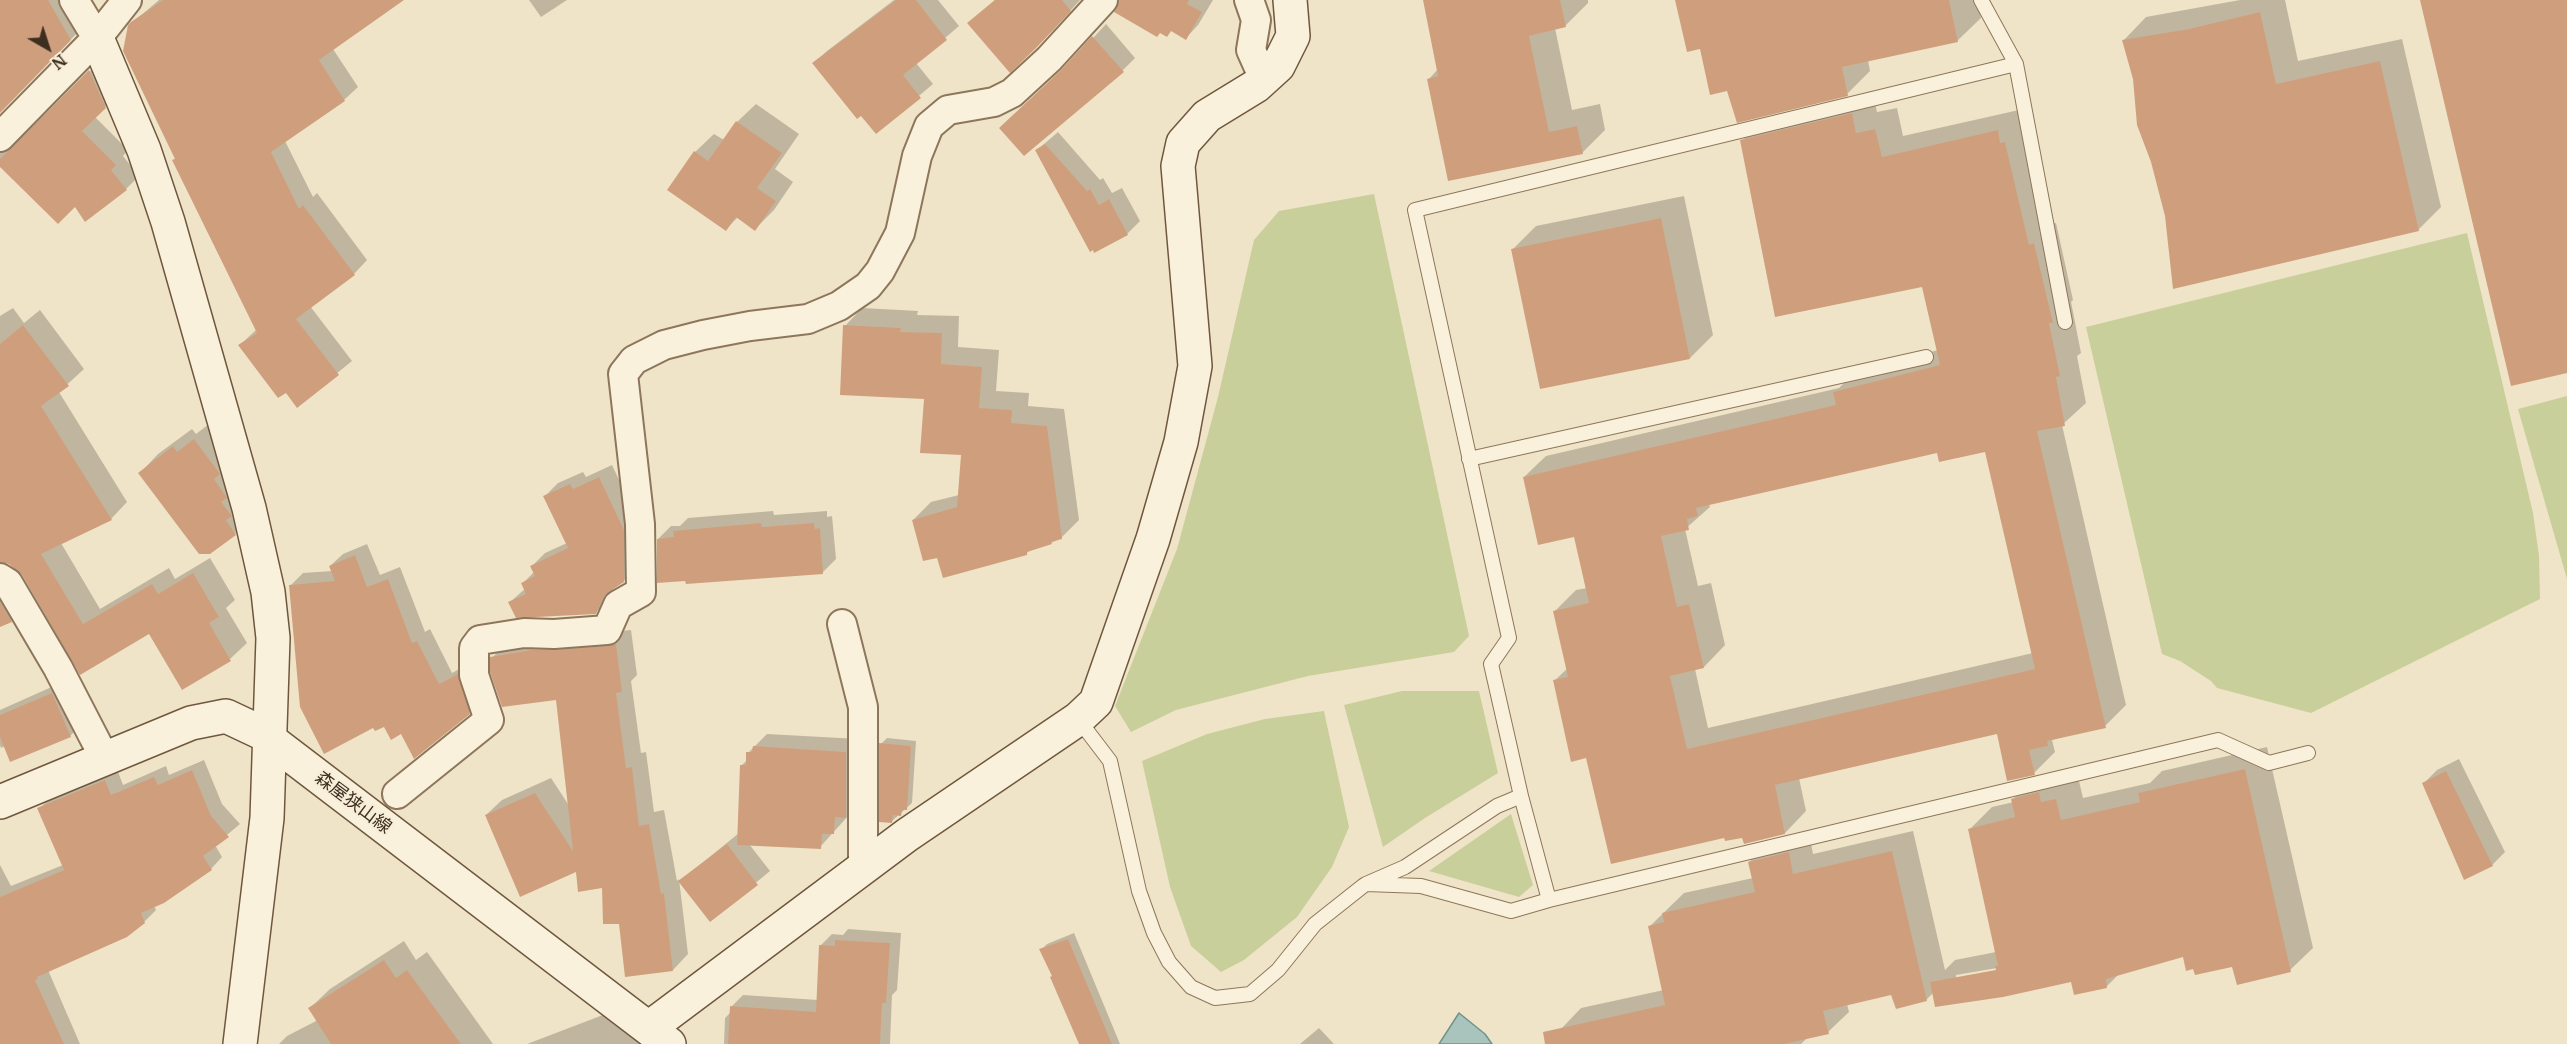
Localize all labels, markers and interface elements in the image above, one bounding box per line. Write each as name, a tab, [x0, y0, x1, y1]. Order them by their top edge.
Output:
north arrow	[18, 18, 78, 78]
text: N	[48, 50, 71, 74]
street label: 森屋狭山線	[311, 767, 395, 839]

